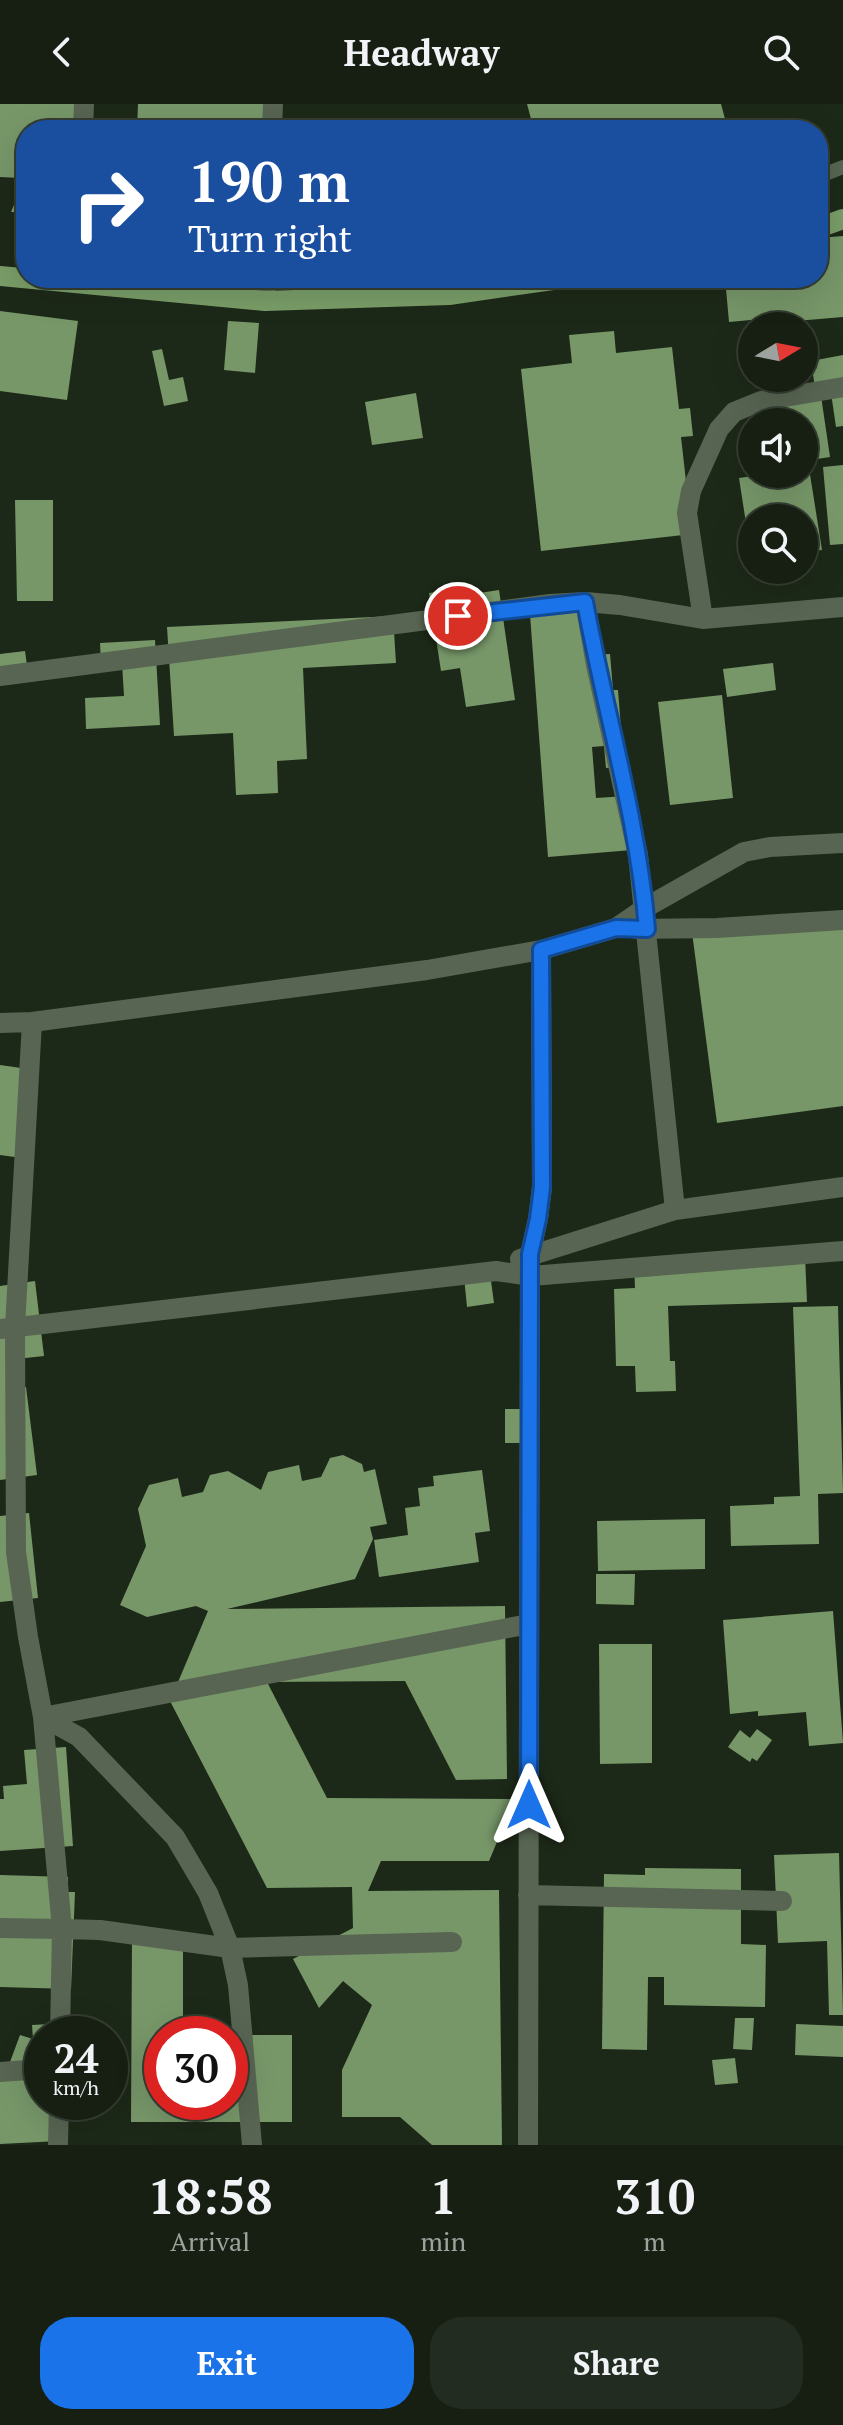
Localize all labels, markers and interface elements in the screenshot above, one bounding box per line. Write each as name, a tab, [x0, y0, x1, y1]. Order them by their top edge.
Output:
text: Headway	[344, 29, 499, 76]
icon: back	[40, 30, 84, 74]
icon: search	[759, 30, 803, 74]
text: 190 m	[188, 144, 350, 218]
icon: right	[56, 152, 160, 256]
text: Turn right	[188, 215, 352, 262]
north arrow	[738, 312, 818, 392]
map controls	[738, 312, 818, 584]
button: sound	[738, 408, 818, 488]
button: search	[738, 504, 818, 584]
pin	[424, 582, 492, 650]
icon: arrive	[436, 594, 480, 638]
position arrow	[487, 1763, 571, 1847]
speed limit sign: 30	[144, 2016, 248, 2120]
text: 24	[53, 2031, 99, 2084]
text: km/h	[53, 2074, 99, 2101]
text: 18:58	[148, 2164, 273, 2228]
text: 1	[430, 2164, 457, 2228]
text: 310	[614, 2164, 695, 2228]
text: Arrival	[170, 2224, 250, 2258]
text: min	[420, 2224, 466, 2258]
text: m	[643, 2224, 666, 2258]
button: Exit	[40, 2317, 414, 2409]
button: Share	[430, 2317, 803, 2409]

